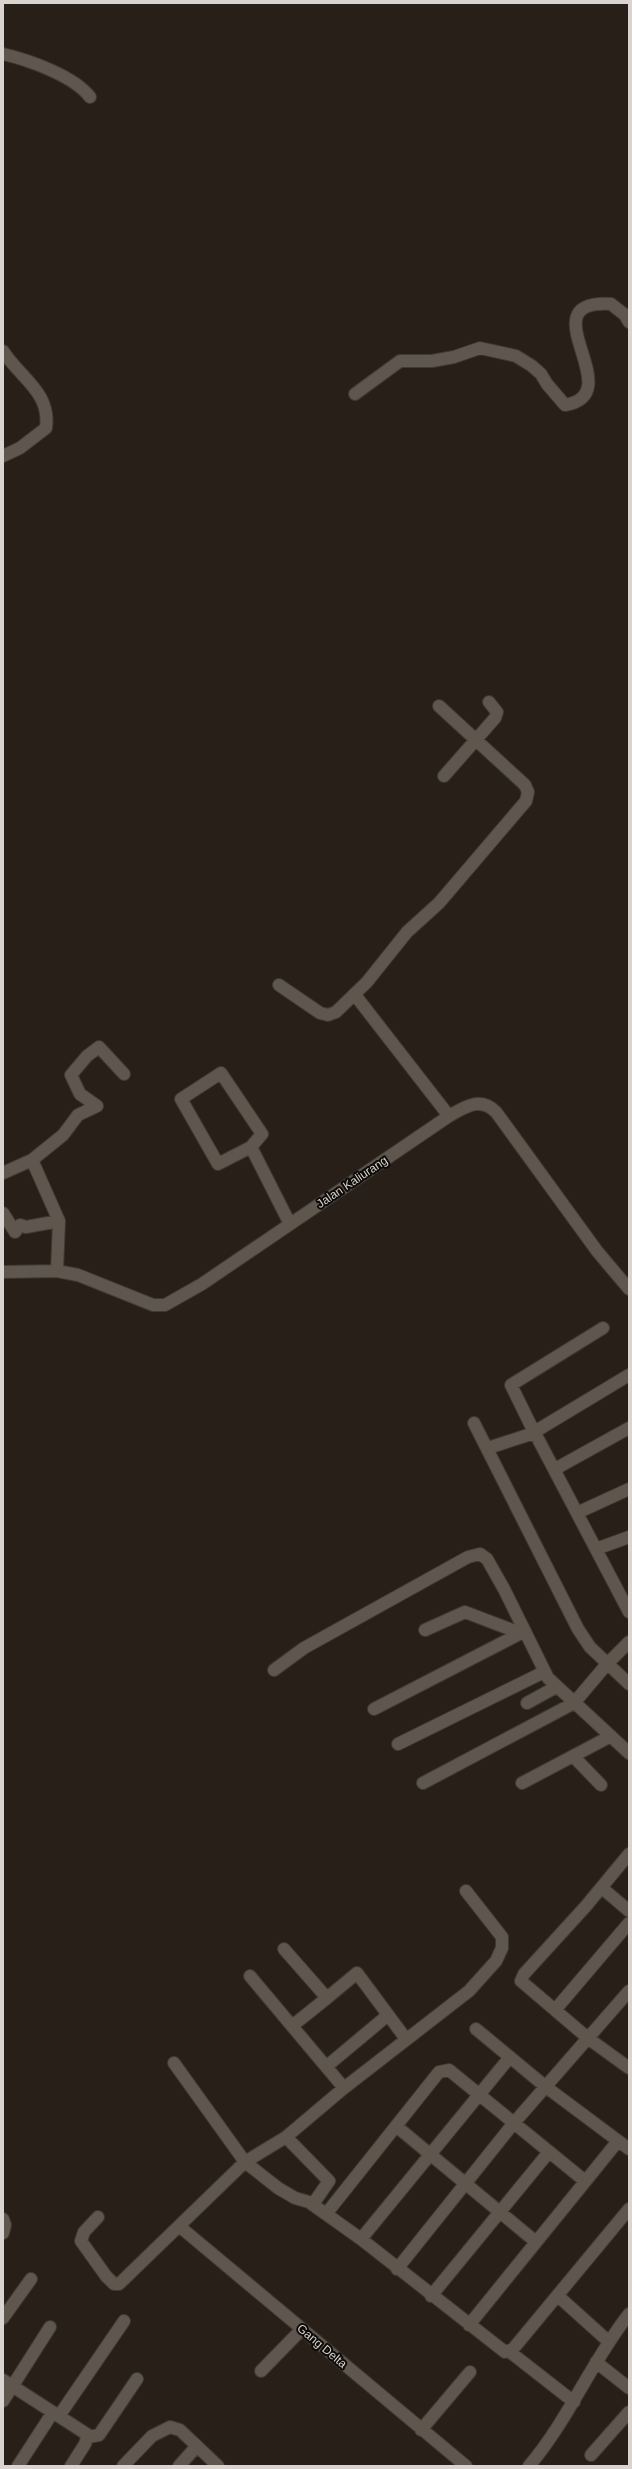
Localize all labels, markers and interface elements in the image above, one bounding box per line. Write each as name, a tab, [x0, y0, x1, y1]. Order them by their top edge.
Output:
street label: Jalan Kaliurang	[314, 1153, 390, 1211]
street label: Gang Delta	[294, 2321, 350, 2371]

